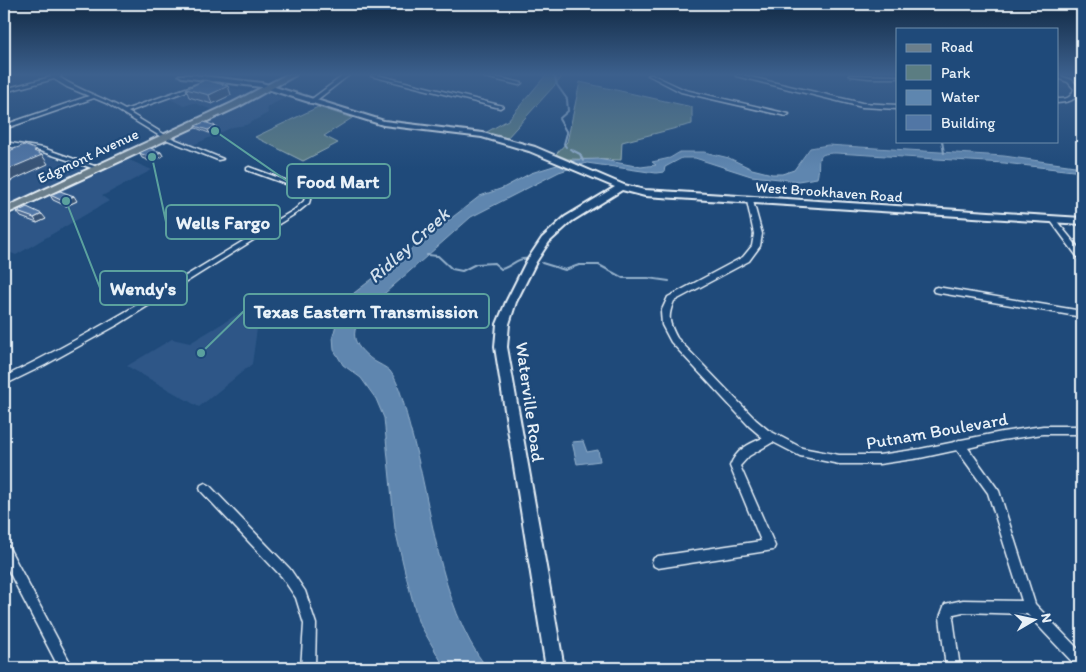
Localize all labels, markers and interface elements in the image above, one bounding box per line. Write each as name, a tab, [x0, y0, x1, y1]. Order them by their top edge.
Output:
legend	[896, 28, 1058, 142]
text: Road	[941, 38, 974, 56]
text: Park	[941, 64, 971, 82]
text: Water	[941, 88, 980, 106]
text: Building	[941, 114, 995, 132]
street label: Edgmont Avenue	[35, 125, 141, 187]
callout: Food Mart	[287, 164, 390, 198]
text: Food Mart	[297, 170, 379, 193]
street label: West Brookhaven Road	[755, 178, 903, 206]
water label: Ridley Creek	[363, 202, 455, 288]
callout: Wells Fargo	[166, 205, 280, 239]
text: Wells Fargo	[176, 211, 270, 234]
callout: Wendy's	[100, 271, 187, 305]
text: Wendy's	[110, 277, 177, 300]
callout: Texas Eastern Transmission	[244, 294, 489, 328]
text: Texas Eastern Transmission	[253, 300, 479, 323]
street label: Waterville Road	[511, 341, 549, 464]
street label: Putnam Boulevard	[864, 408, 1010, 454]
north arrow	[1008, 594, 1058, 644]
text: N	[1037, 612, 1055, 624]

